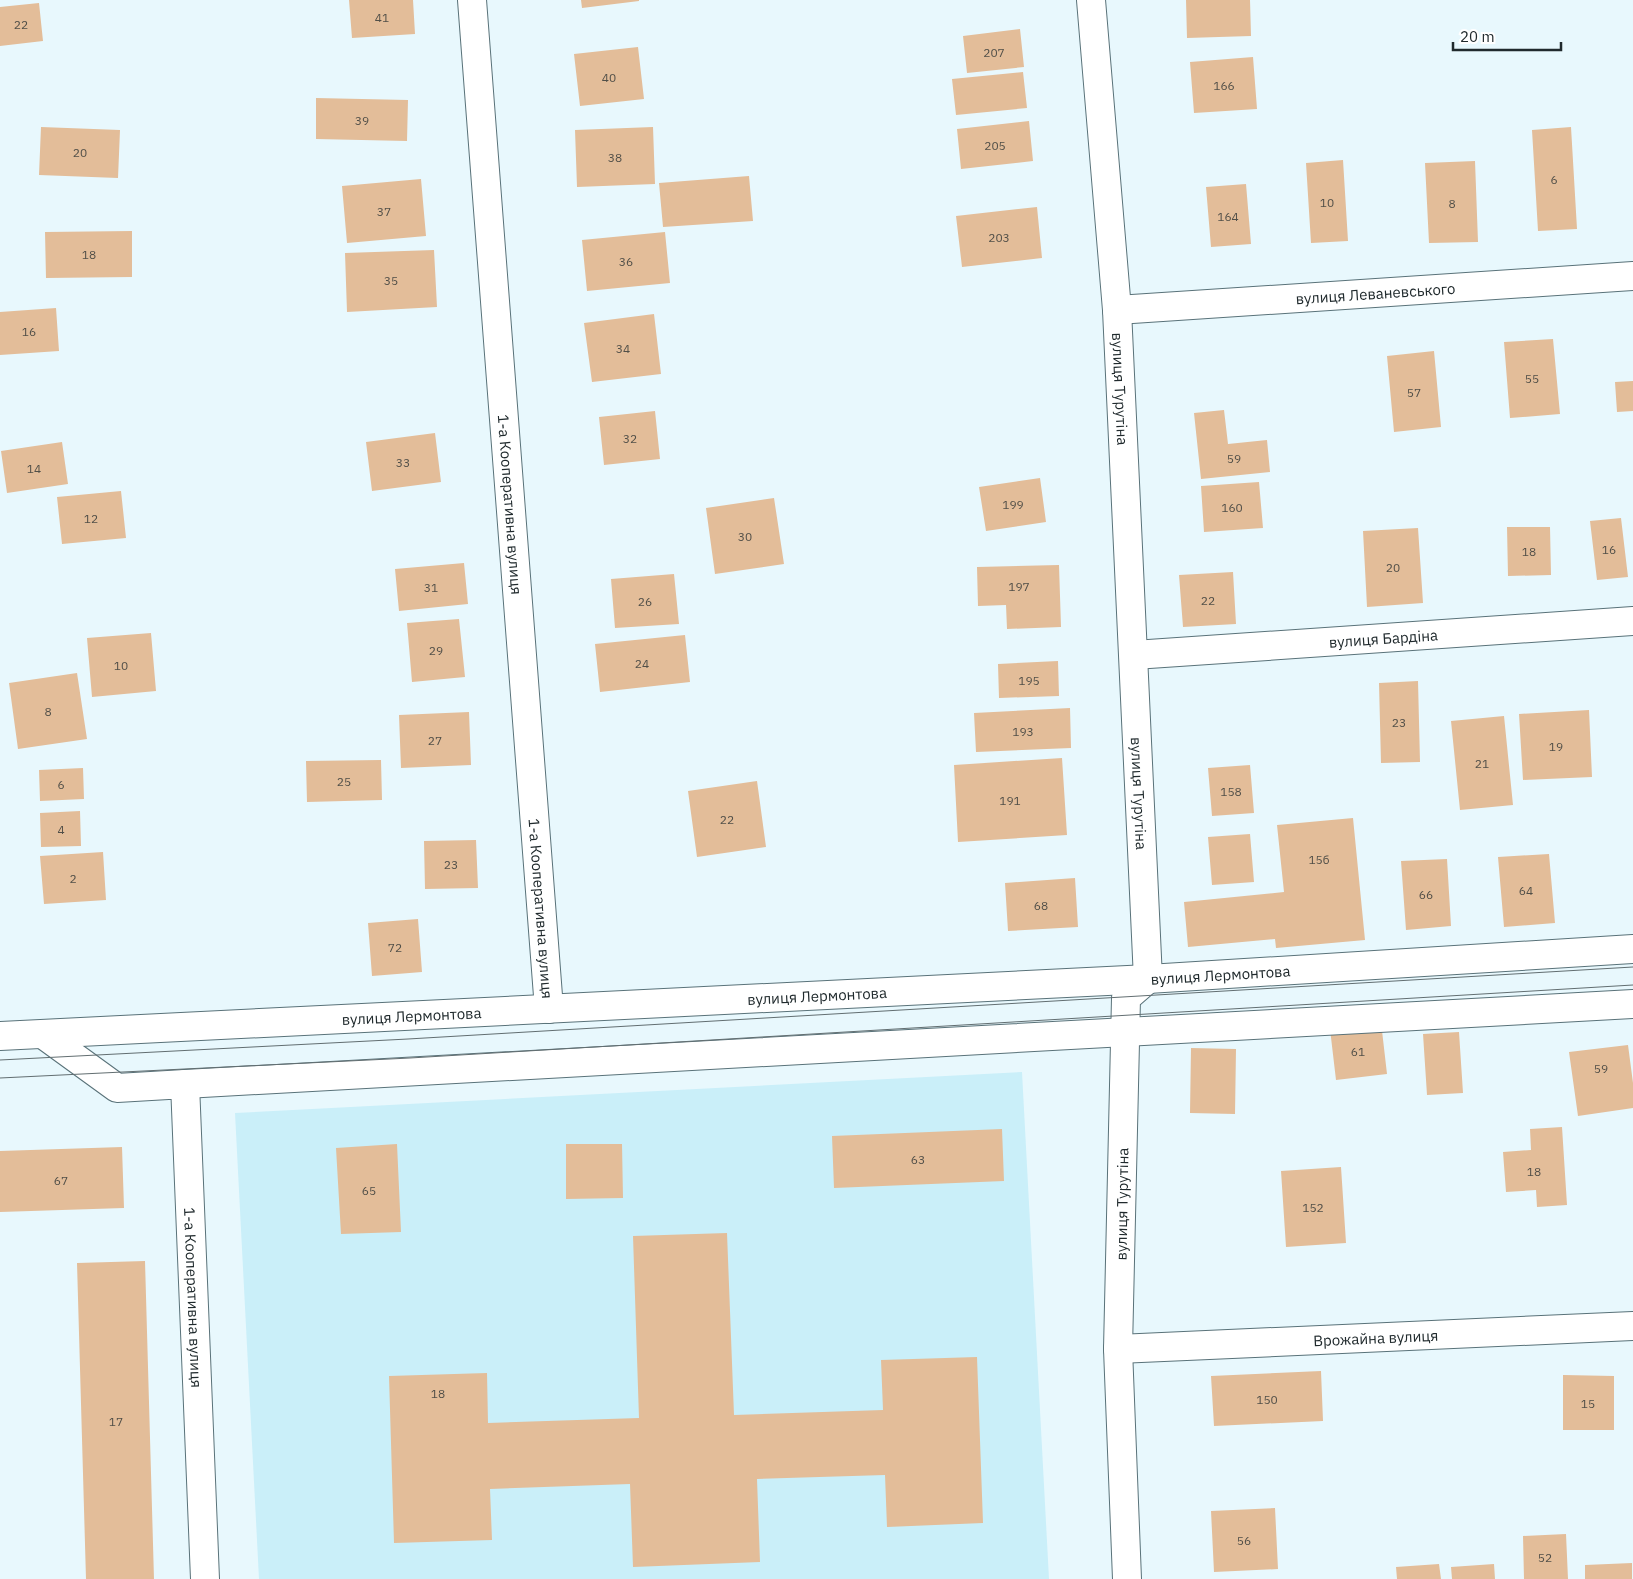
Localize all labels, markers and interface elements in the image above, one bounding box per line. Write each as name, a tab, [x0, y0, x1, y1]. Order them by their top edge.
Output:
house number: 41	[375, 10, 389, 25]
house number: 22	[14, 17, 28, 32]
scale bar	[1453, 20, 1560, 52]
text: 20 m	[1460, 27, 1495, 46]
house number: 207	[983, 45, 1005, 60]
house number: 40	[602, 70, 616, 85]
house number: 166	[1213, 78, 1235, 93]
house number: 39	[355, 113, 369, 128]
house number: 205	[984, 138, 1006, 153]
house number: 20	[73, 145, 87, 160]
house number: 38	[608, 150, 622, 165]
house number: 6	[1550, 172, 1558, 187]
house number: 10	[1320, 195, 1334, 210]
house number: 8	[1448, 196, 1456, 211]
house number: 37	[377, 204, 391, 219]
house number: 164	[1217, 209, 1239, 224]
house number: 203	[988, 230, 1010, 245]
house number: 18	[82, 247, 96, 262]
house number: 36	[619, 254, 633, 269]
house number: 35	[384, 273, 398, 288]
street label: вулиця Леваневського	[1295, 278, 1456, 308]
house number: 16	[22, 324, 36, 339]
street label: вулиця Турутіна	[1109, 332, 1133, 446]
house number: 34	[616, 341, 630, 356]
house number: 55	[1525, 371, 1539, 386]
house number: 57	[1407, 385, 1421, 400]
street label: 1-а Кооперативна вулиця	[494, 414, 527, 595]
house number: 32	[623, 431, 637, 446]
house number: 59	[1227, 451, 1241, 466]
house number: 33	[396, 455, 410, 470]
house number: 14	[27, 461, 41, 476]
house number: 199	[1002, 497, 1024, 512]
house number: 160	[1221, 500, 1243, 515]
house number: 12	[84, 511, 98, 526]
house number: 30	[738, 529, 752, 544]
house number: 16	[1602, 542, 1616, 557]
house number: 18	[1522, 544, 1536, 559]
house number: 20	[1386, 560, 1400, 575]
house number: 197	[1008, 579, 1030, 594]
house number: 31	[424, 580, 438, 595]
house number: 22	[1201, 593, 1215, 608]
house number: 26	[638, 594, 652, 609]
street label: вулиця Бардіна	[1328, 625, 1439, 651]
house number: 29	[429, 643, 443, 658]
house number: 24	[635, 656, 649, 671]
house number: 10	[114, 658, 128, 673]
house number: 195	[1018, 673, 1040, 688]
house number: 8	[44, 704, 52, 719]
house number: 23	[1392, 715, 1406, 730]
house number: 193	[1012, 724, 1034, 739]
house number: 27	[428, 733, 442, 748]
street label: вулиця Турутіна	[1127, 737, 1152, 850]
house number: 19	[1549, 739, 1563, 754]
house number: 21	[1475, 756, 1489, 771]
house number: 25	[337, 774, 351, 789]
house number: 6	[57, 777, 65, 792]
house number: 158	[1220, 784, 1242, 799]
house number: 191	[999, 793, 1021, 808]
house number: 22	[720, 812, 734, 827]
street label: 1-а Кооперативна вулиця	[525, 817, 558, 999]
house number: 4	[57, 822, 65, 837]
house number: 15б	[1308, 852, 1330, 867]
house number: 23	[444, 857, 458, 872]
house number: 2	[69, 871, 77, 886]
house number: 64	[1519, 883, 1533, 898]
house number: 66	[1419, 887, 1433, 902]
house number: 68	[1034, 898, 1048, 913]
house number: 72	[388, 940, 402, 955]
street label: вулиця Лермонтова	[1150, 961, 1291, 988]
street label: вулиця Лермонтова	[747, 982, 887, 1008]
street label: вулиця Лермонтова	[341, 1003, 482, 1029]
house number: 61	[1351, 1044, 1365, 1059]
house number: 59	[1594, 1061, 1608, 1076]
street label: вулиця Турутіна	[1112, 1147, 1132, 1261]
house number: 63	[911, 1152, 925, 1167]
house number: 18	[1527, 1164, 1541, 1179]
house number: 67	[54, 1173, 68, 1188]
house number: 65	[362, 1183, 376, 1198]
house number: 152	[1302, 1200, 1324, 1215]
street label: 1-а Кооперативна вулиця	[180, 1207, 207, 1388]
street label: Врожайна вулиця	[1313, 1325, 1439, 1350]
house number: 18	[431, 1386, 445, 1401]
house number: 150	[1256, 1392, 1278, 1407]
house number: 15	[1581, 1396, 1595, 1411]
house number: 17	[109, 1414, 123, 1429]
house number: 56	[1237, 1533, 1251, 1548]
house number: 52	[1538, 1550, 1552, 1565]

